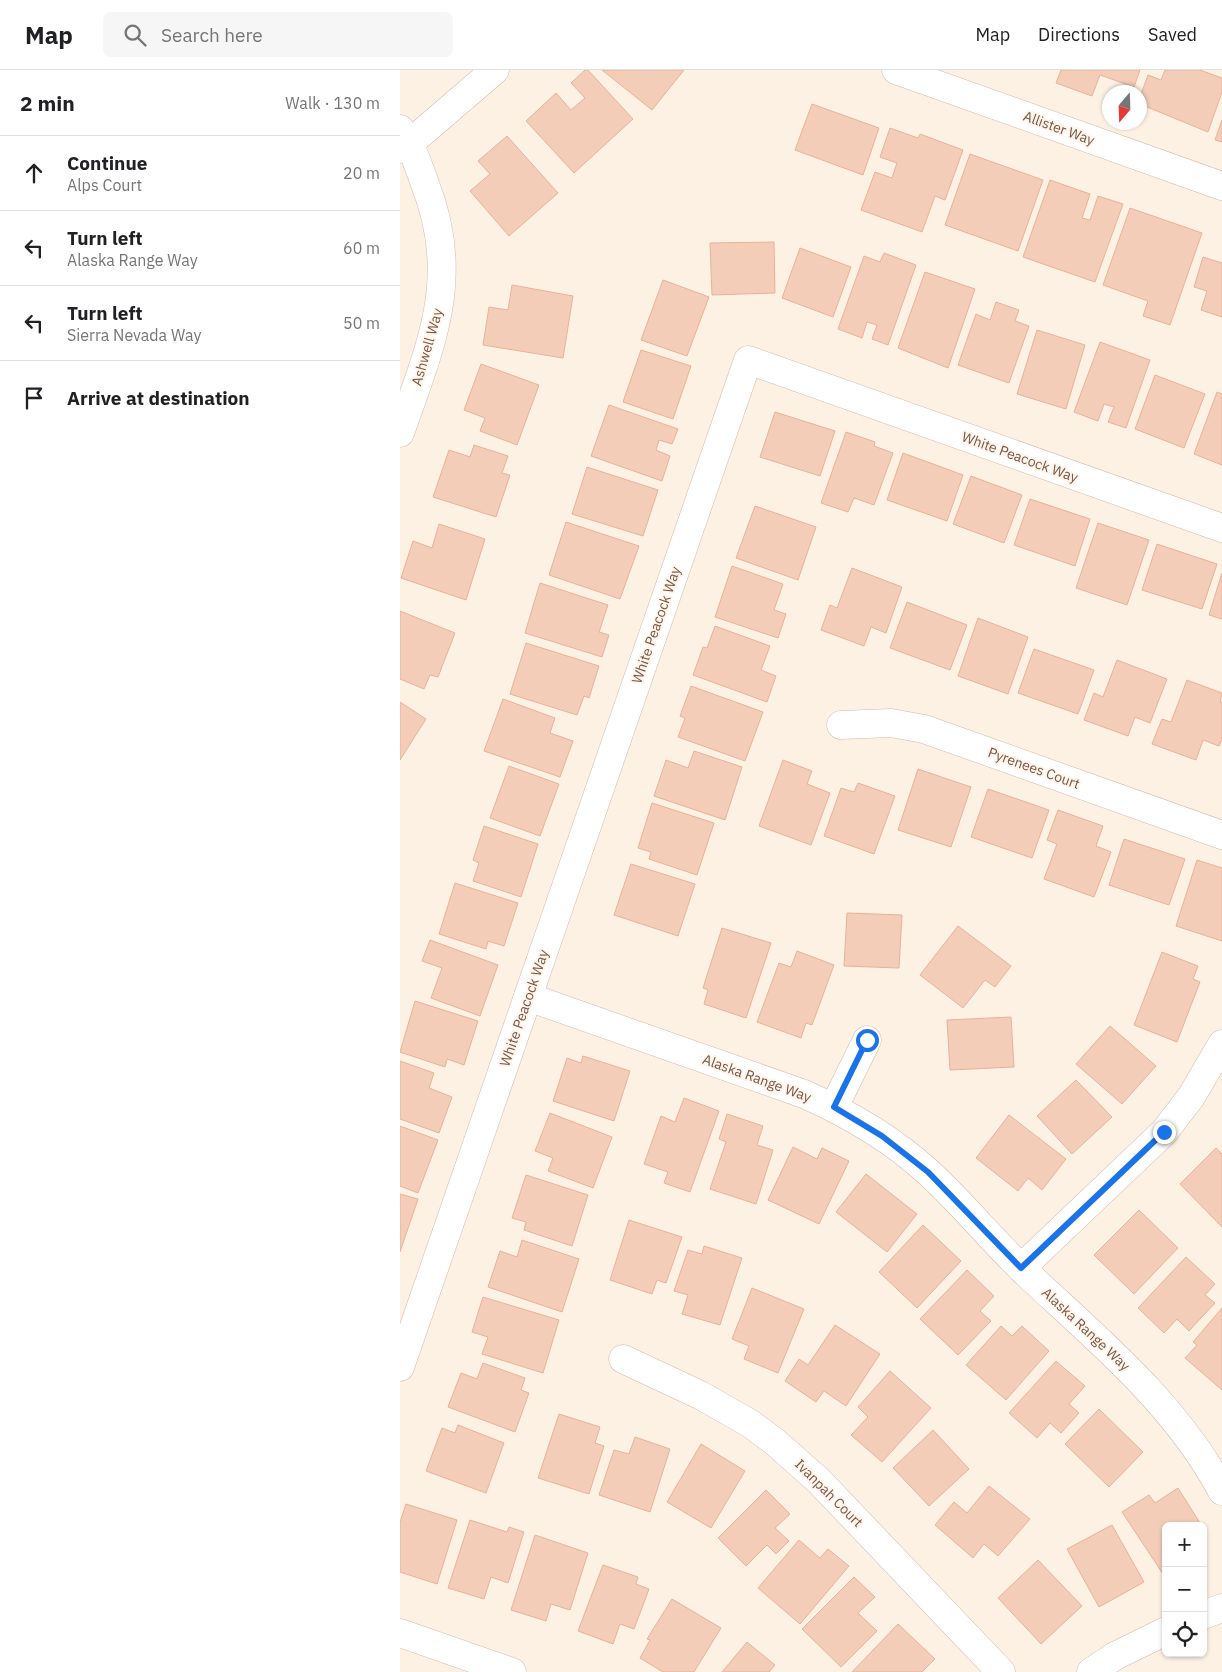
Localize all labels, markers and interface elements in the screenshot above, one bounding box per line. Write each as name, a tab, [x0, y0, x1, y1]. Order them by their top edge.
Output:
search box	[103, 12, 453, 57]
text: Map	[25, 19, 73, 51]
icon: search	[121, 21, 149, 49]
text: Search here	[161, 23, 263, 47]
text: Map	[975, 23, 1010, 46]
text: Directions	[1038, 23, 1120, 46]
text: Saved	[1148, 23, 1197, 46]
north arrow	[1102, 85, 1147, 130]
text: 2 min	[20, 89, 75, 117]
text: Walk · 130 m	[285, 93, 380, 113]
street label: Allister Way	[1021, 107, 1097, 149]
text: Continue	[67, 151, 147, 175]
icon: ahead	[20, 159, 48, 187]
text: 20 m	[343, 163, 380, 183]
text: Alps Court	[67, 175, 142, 195]
text: Turn left	[67, 226, 143, 250]
icon: left	[20, 234, 48, 262]
text: 60 m	[343, 238, 380, 258]
text: Alaska Range Way	[67, 250, 198, 270]
text: Turn left	[67, 301, 143, 325]
street label: Ashwell Way	[407, 306, 447, 388]
icon: left	[20, 309, 48, 337]
text: 50 m	[343, 313, 380, 333]
text: Sierra Nevada Way	[67, 325, 201, 345]
icon: arrive	[20, 384, 48, 412]
text: Arrive at destination	[67, 386, 250, 410]
street label: White Peacock Way	[959, 428, 1081, 486]
street label: White Peacock Way	[628, 564, 684, 686]
street label: Pyrenees Court	[986, 743, 1082, 793]
street label: White Peacock Way	[496, 947, 552, 1069]
route start	[856, 1029, 879, 1052]
street label: Alaska Range Way	[700, 1050, 814, 1106]
route end	[1153, 1121, 1176, 1144]
street label: Alaska Range Way	[1038, 1283, 1134, 1375]
street label: Ivanpah Court	[791, 1455, 867, 1531]
map controls	[1162, 1522, 1207, 1657]
button: +	[1162, 1522, 1207, 1567]
button: −	[1162, 1567, 1207, 1612]
button: locate	[1162, 1612, 1207, 1657]

